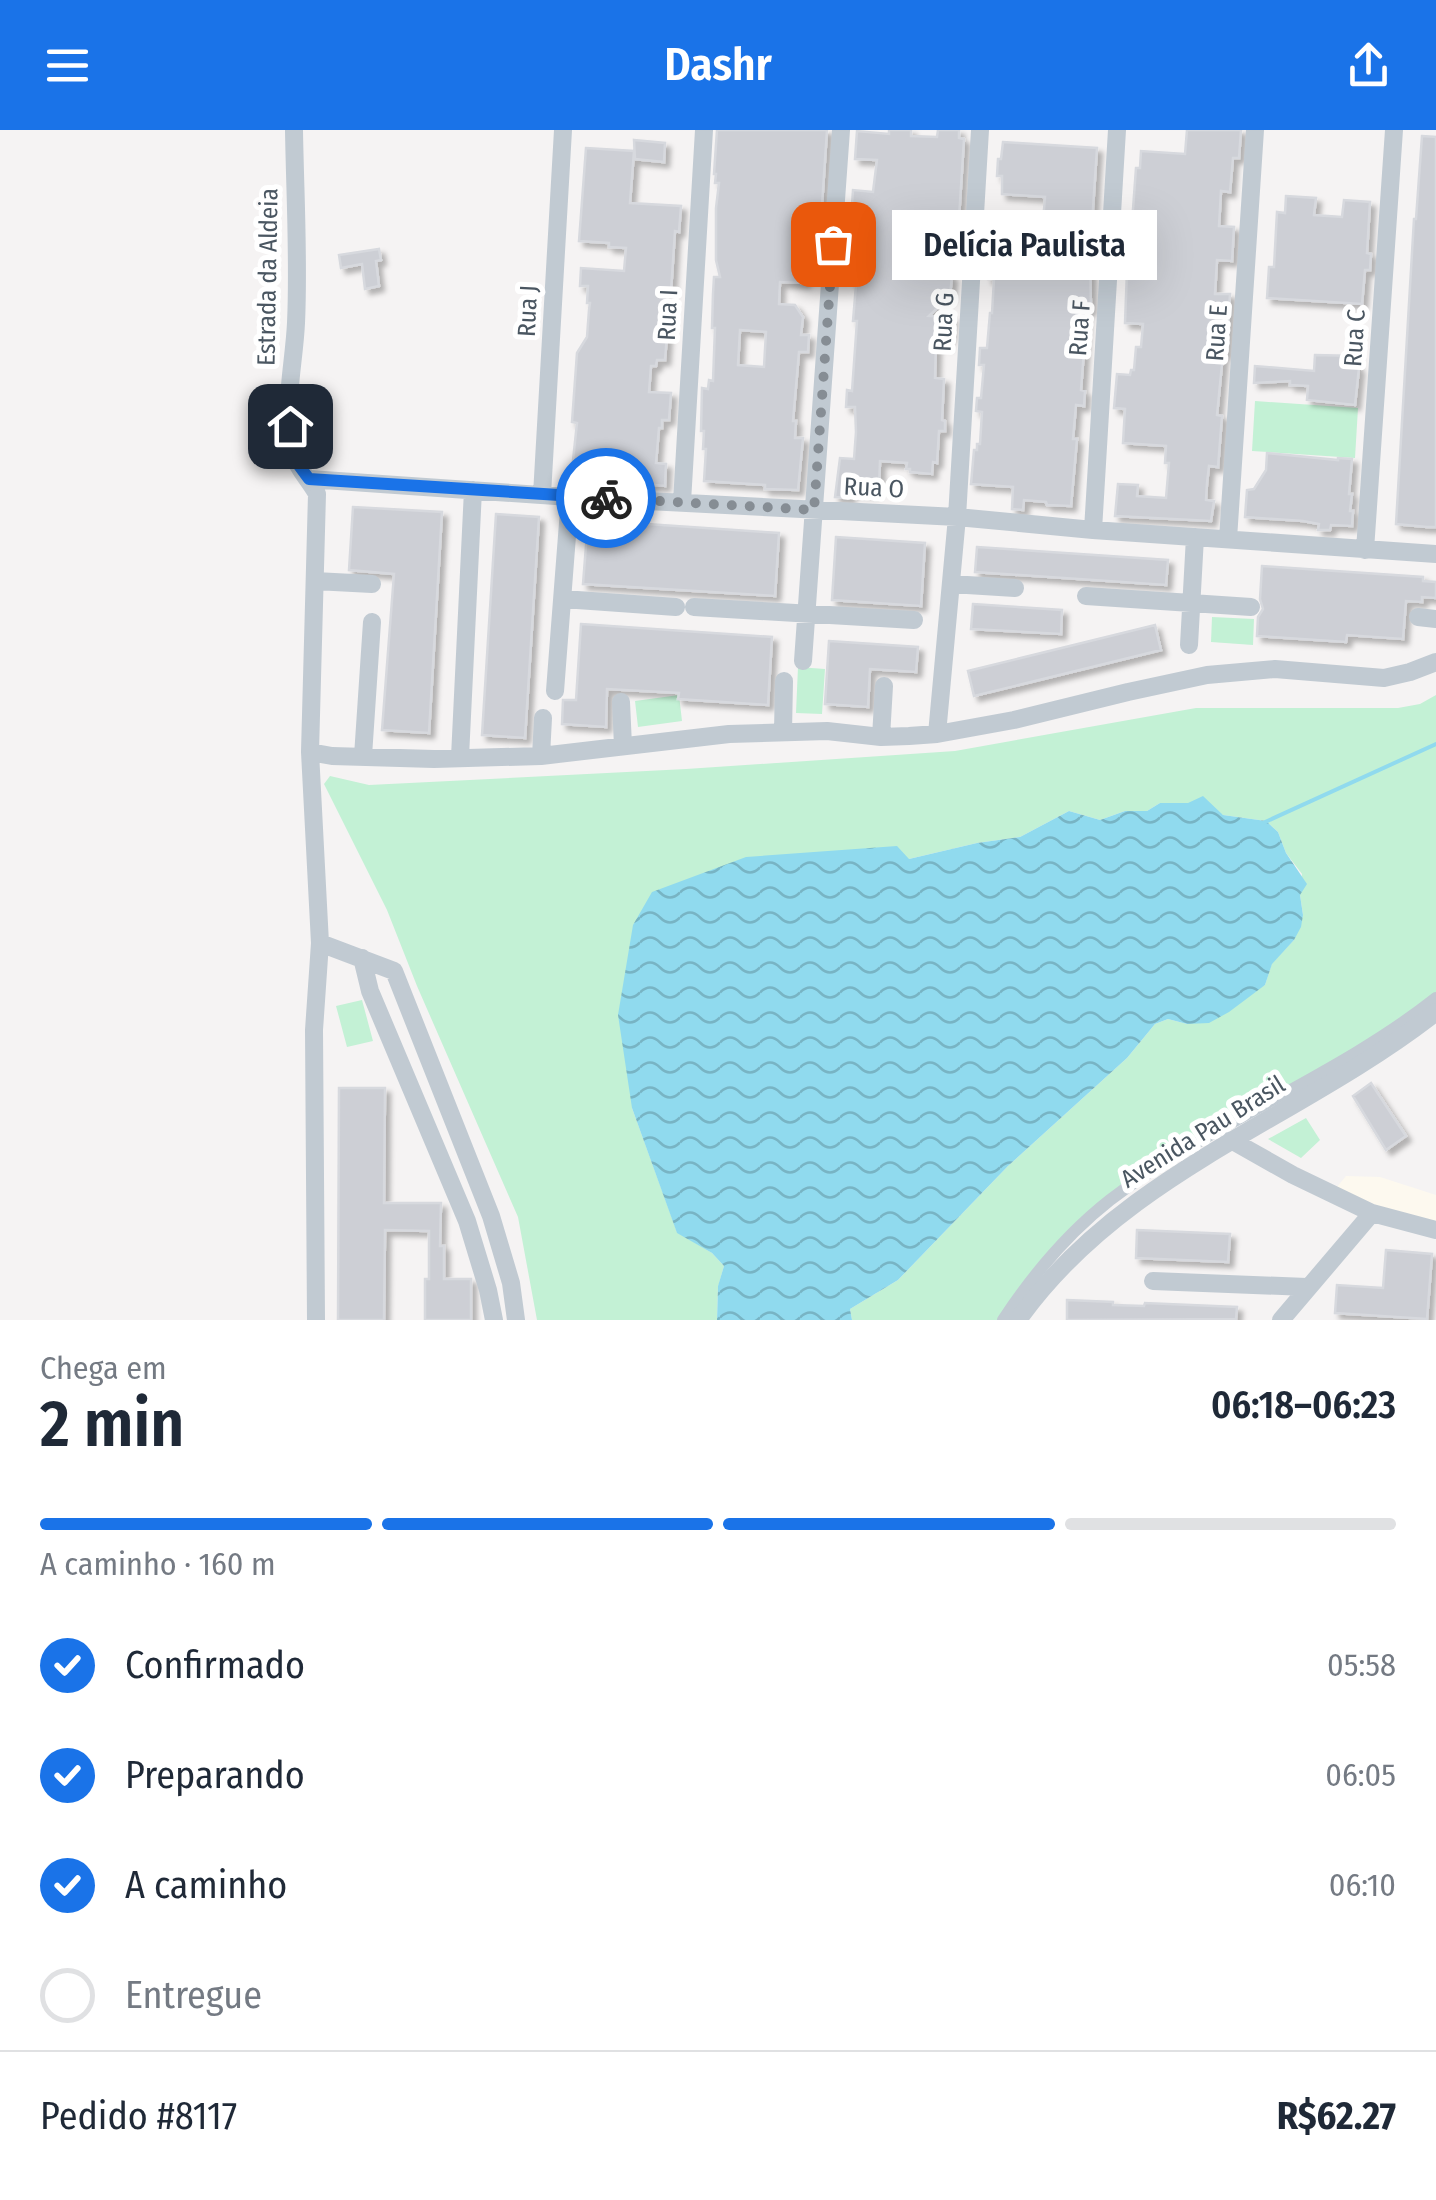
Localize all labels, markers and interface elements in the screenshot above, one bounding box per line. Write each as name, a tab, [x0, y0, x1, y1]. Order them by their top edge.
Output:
icon: menu	[40, 38, 95, 93]
text: Dashr	[664, 38, 772, 92]
icon: share	[1341, 38, 1396, 93]
street label: Estrada da Aldeia	[251, 188, 285, 366]
pin	[791, 202, 876, 287]
callout: Delícia Paulista	[893, 209, 1158, 279]
icon: bag	[806, 217, 861, 272]
text: Delícia Paulista	[923, 226, 1126, 264]
street label: Rua J	[512, 284, 544, 338]
street label: Rua I	[652, 289, 684, 341]
street label: Rua G	[927, 292, 961, 352]
street label: Rua F	[1063, 299, 1097, 357]
street label: Rua E	[1200, 304, 1234, 362]
street label: Rua C	[1338, 308, 1372, 368]
pin	[248, 384, 333, 469]
icon: home	[263, 399, 318, 454]
courier	[556, 448, 656, 548]
icon: bike	[579, 471, 634, 526]
street label: Rua O	[843, 471, 905, 505]
street label: Avenida Pau Brasil	[1115, 1069, 1291, 1194]
text: Chega em	[40, 1349, 167, 1387]
text: 06:18–06:23	[1211, 1382, 1396, 1428]
text: 2 min	[40, 1385, 184, 1463]
text: A caminho · 160 m	[40, 1545, 276, 1583]
icon: check	[40, 1638, 95, 1693]
text: Confirmado	[125, 1642, 305, 1688]
text: 05:58	[1327, 1646, 1396, 1684]
icon: check	[40, 1748, 95, 1803]
text: Preparando	[125, 1752, 305, 1798]
text: 06:05	[1325, 1756, 1396, 1794]
icon: check	[40, 1858, 95, 1913]
text: A caminho	[125, 1862, 287, 1908]
text: 06:10	[1329, 1866, 1396, 1904]
text: Entregue	[125, 1972, 262, 2018]
text: Pedido #8117	[40, 2093, 237, 2139]
text: R$62.27	[1277, 2093, 1396, 2139]

